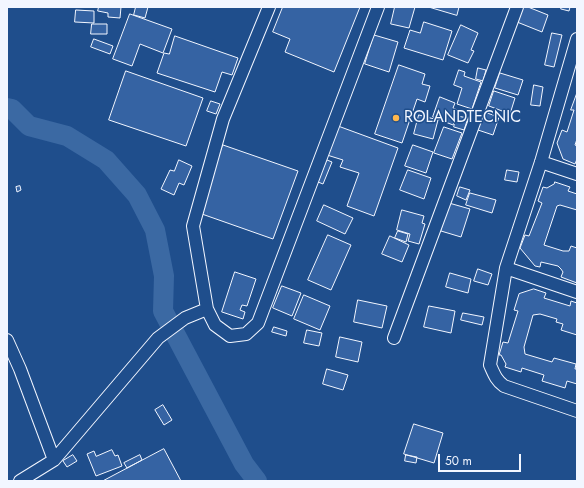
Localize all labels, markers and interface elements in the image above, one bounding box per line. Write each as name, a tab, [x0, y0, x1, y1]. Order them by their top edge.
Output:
place label: ROLANDTECNIC	[404, 108, 521, 128]
marker: ROLANDTECNIC	[391, 113, 401, 123]
scale bar	[440, 446, 523, 472]
text: 50 m	[445, 452, 472, 470]

